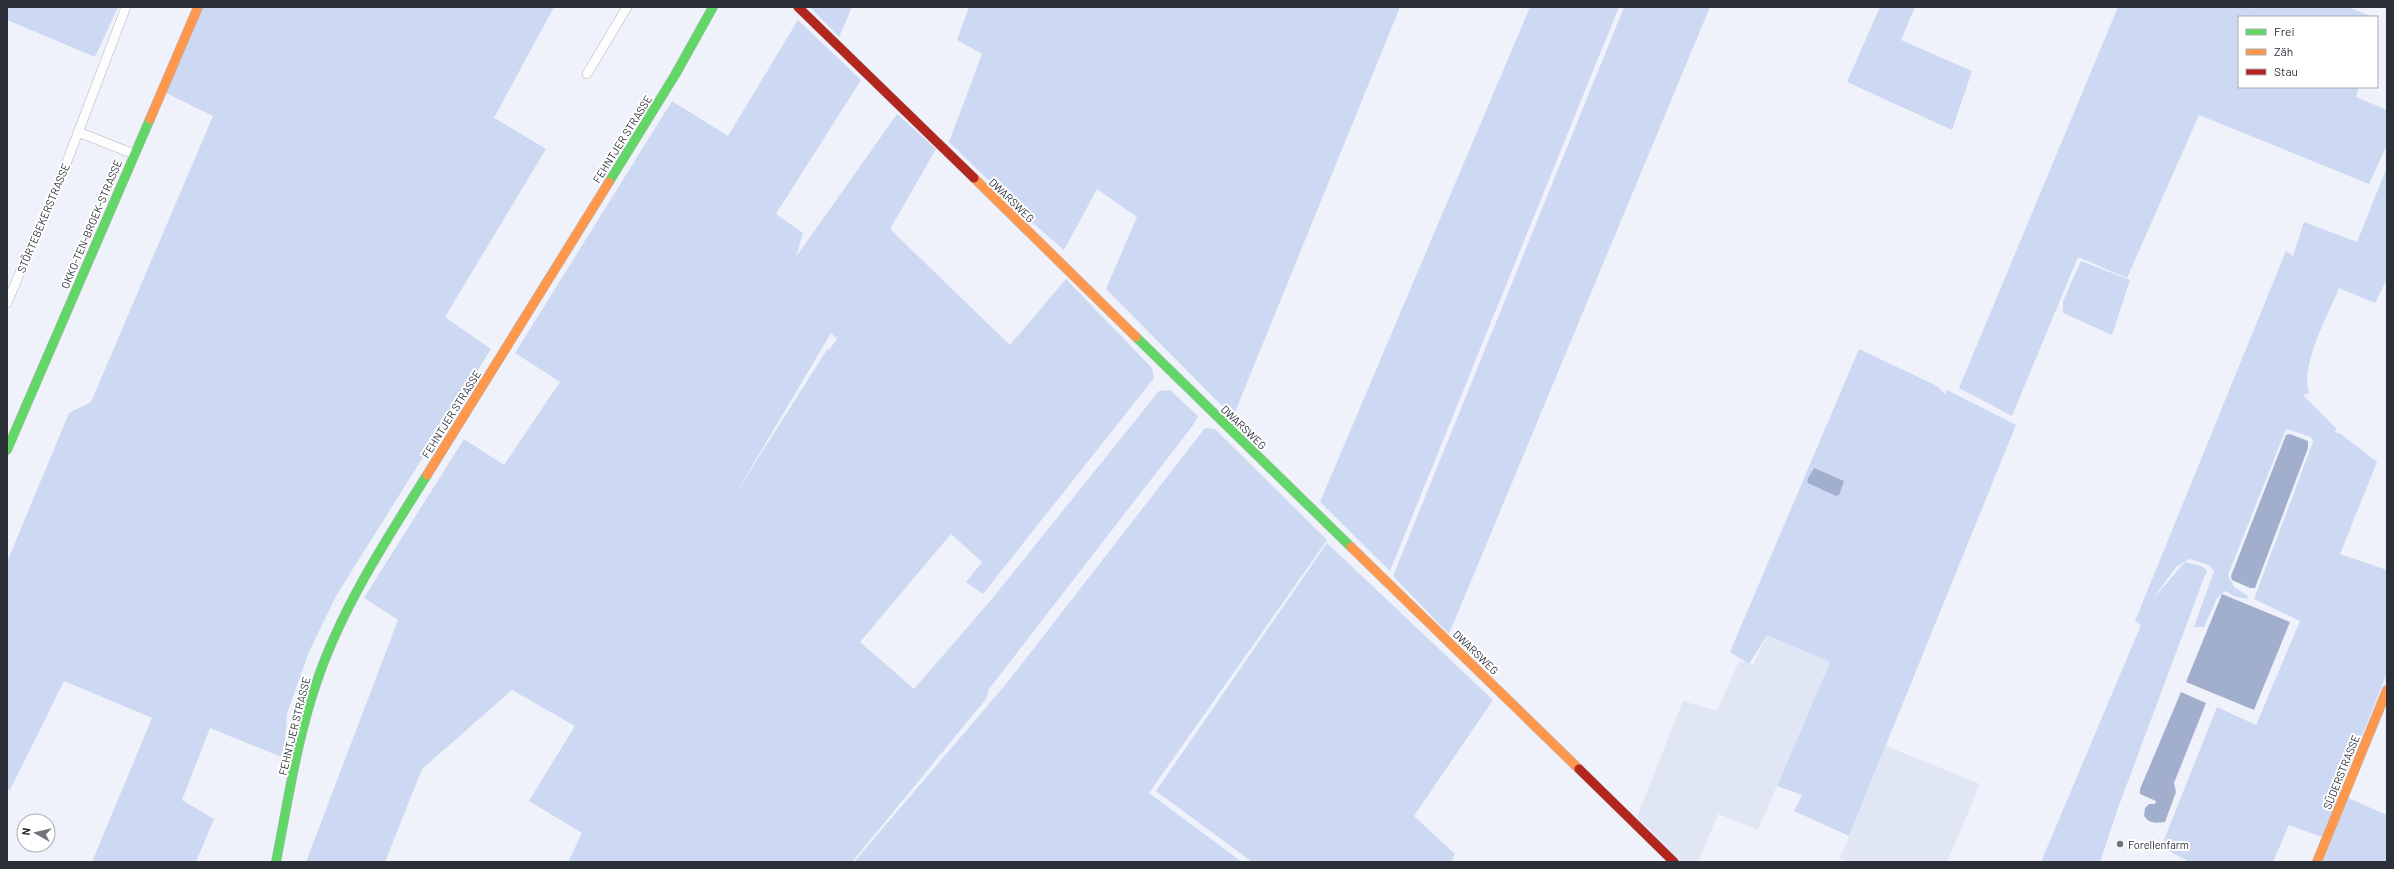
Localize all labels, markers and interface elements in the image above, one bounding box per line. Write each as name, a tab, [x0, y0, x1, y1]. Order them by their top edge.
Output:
legend	[2238, 16, 2378, 88]
text: Frei	[2274, 24, 2294, 38]
text: Zäh	[2274, 44, 2293, 58]
text: Stau	[2274, 64, 2298, 78]
street label: FEHNTJER STRASSE	[590, 92, 654, 185]
street label: OKKO-TEN-BROEK-STRASSE	[58, 157, 124, 290]
street label: STÖRTEBEKERSTRASSE	[13, 161, 72, 275]
street label: DWARSWEG	[987, 175, 1037, 225]
street label: FEHNTJER STRASSE	[419, 367, 483, 460]
street label: DWARSWEG	[1219, 402, 1269, 452]
street label: DWARSWEG	[1451, 627, 1501, 677]
street label: FEHNTJER STRASSE	[275, 675, 313, 777]
street label: SÜDERSTRASSE	[2319, 732, 2362, 811]
north arrow	[16, 813, 56, 853]
text: N	[19, 827, 33, 836]
place label: Forellenfarm	[2128, 838, 2189, 851]
marker: Forellenfarm	[2115, 839, 2125, 849]

